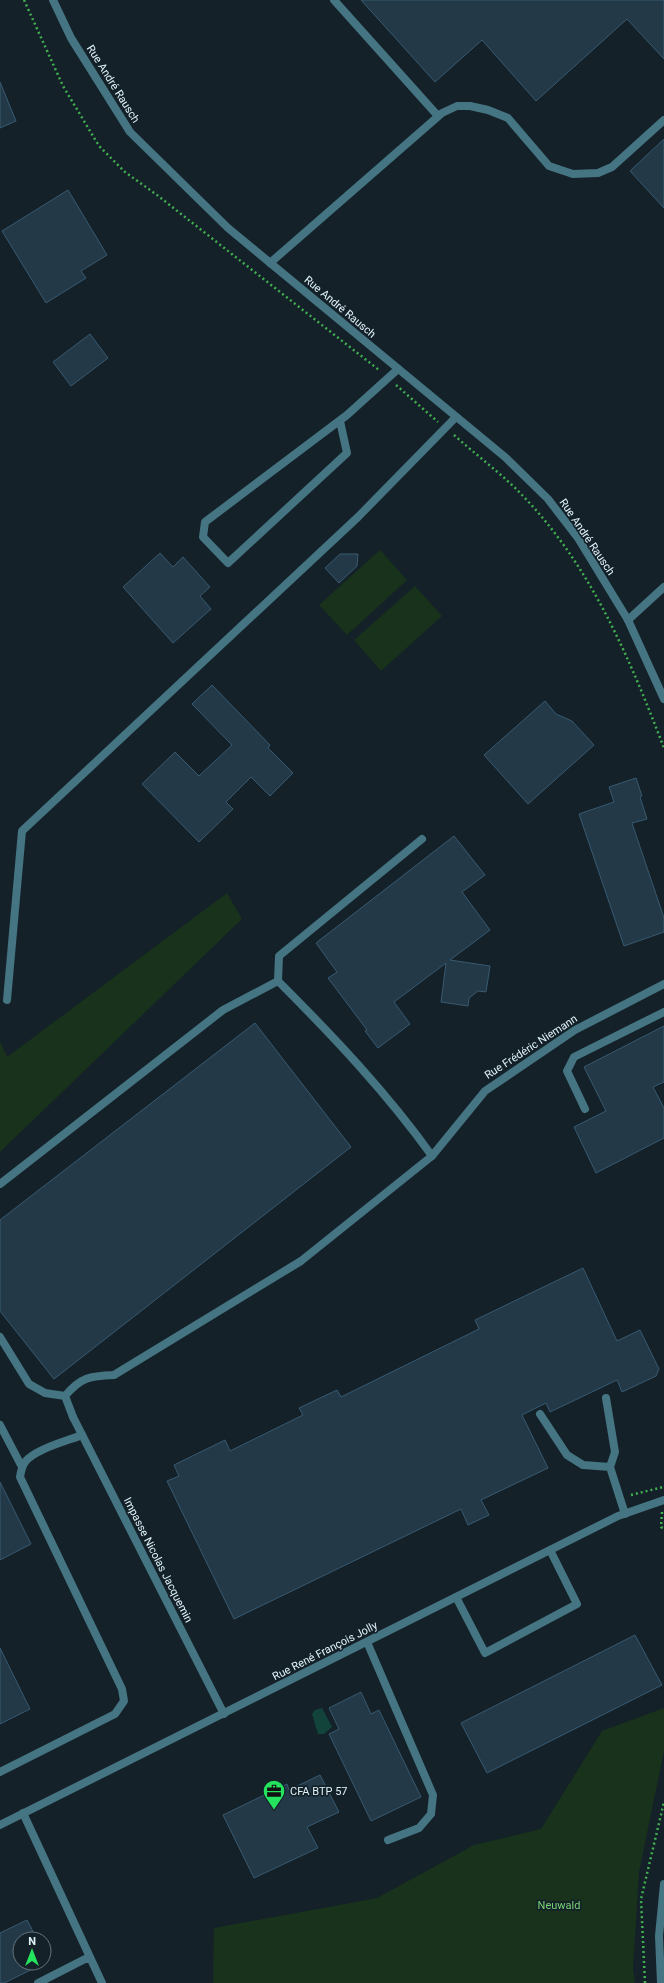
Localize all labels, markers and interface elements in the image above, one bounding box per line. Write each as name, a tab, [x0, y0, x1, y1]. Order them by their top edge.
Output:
street label: Rue André Rausch	[84, 43, 142, 125]
street label: Rue André Rausch	[302, 273, 378, 341]
street label: Rue André Rausch	[557, 496, 617, 578]
street label: Rue Frédéric Niemann	[482, 1012, 580, 1082]
street label: Impasse Nicolas Jacquemin	[121, 1495, 195, 1625]
street label: Rue René François Jolly	[270, 1618, 380, 1683]
office icon: CFA BTP 57	[261, 1778, 287, 1811]
place label: CFA BTP 57	[290, 1785, 348, 1798]
park label: Neuwald	[538, 1899, 580, 1912]
north arrow	[12, 1931, 52, 1971]
text: N	[28, 1935, 36, 1948]

